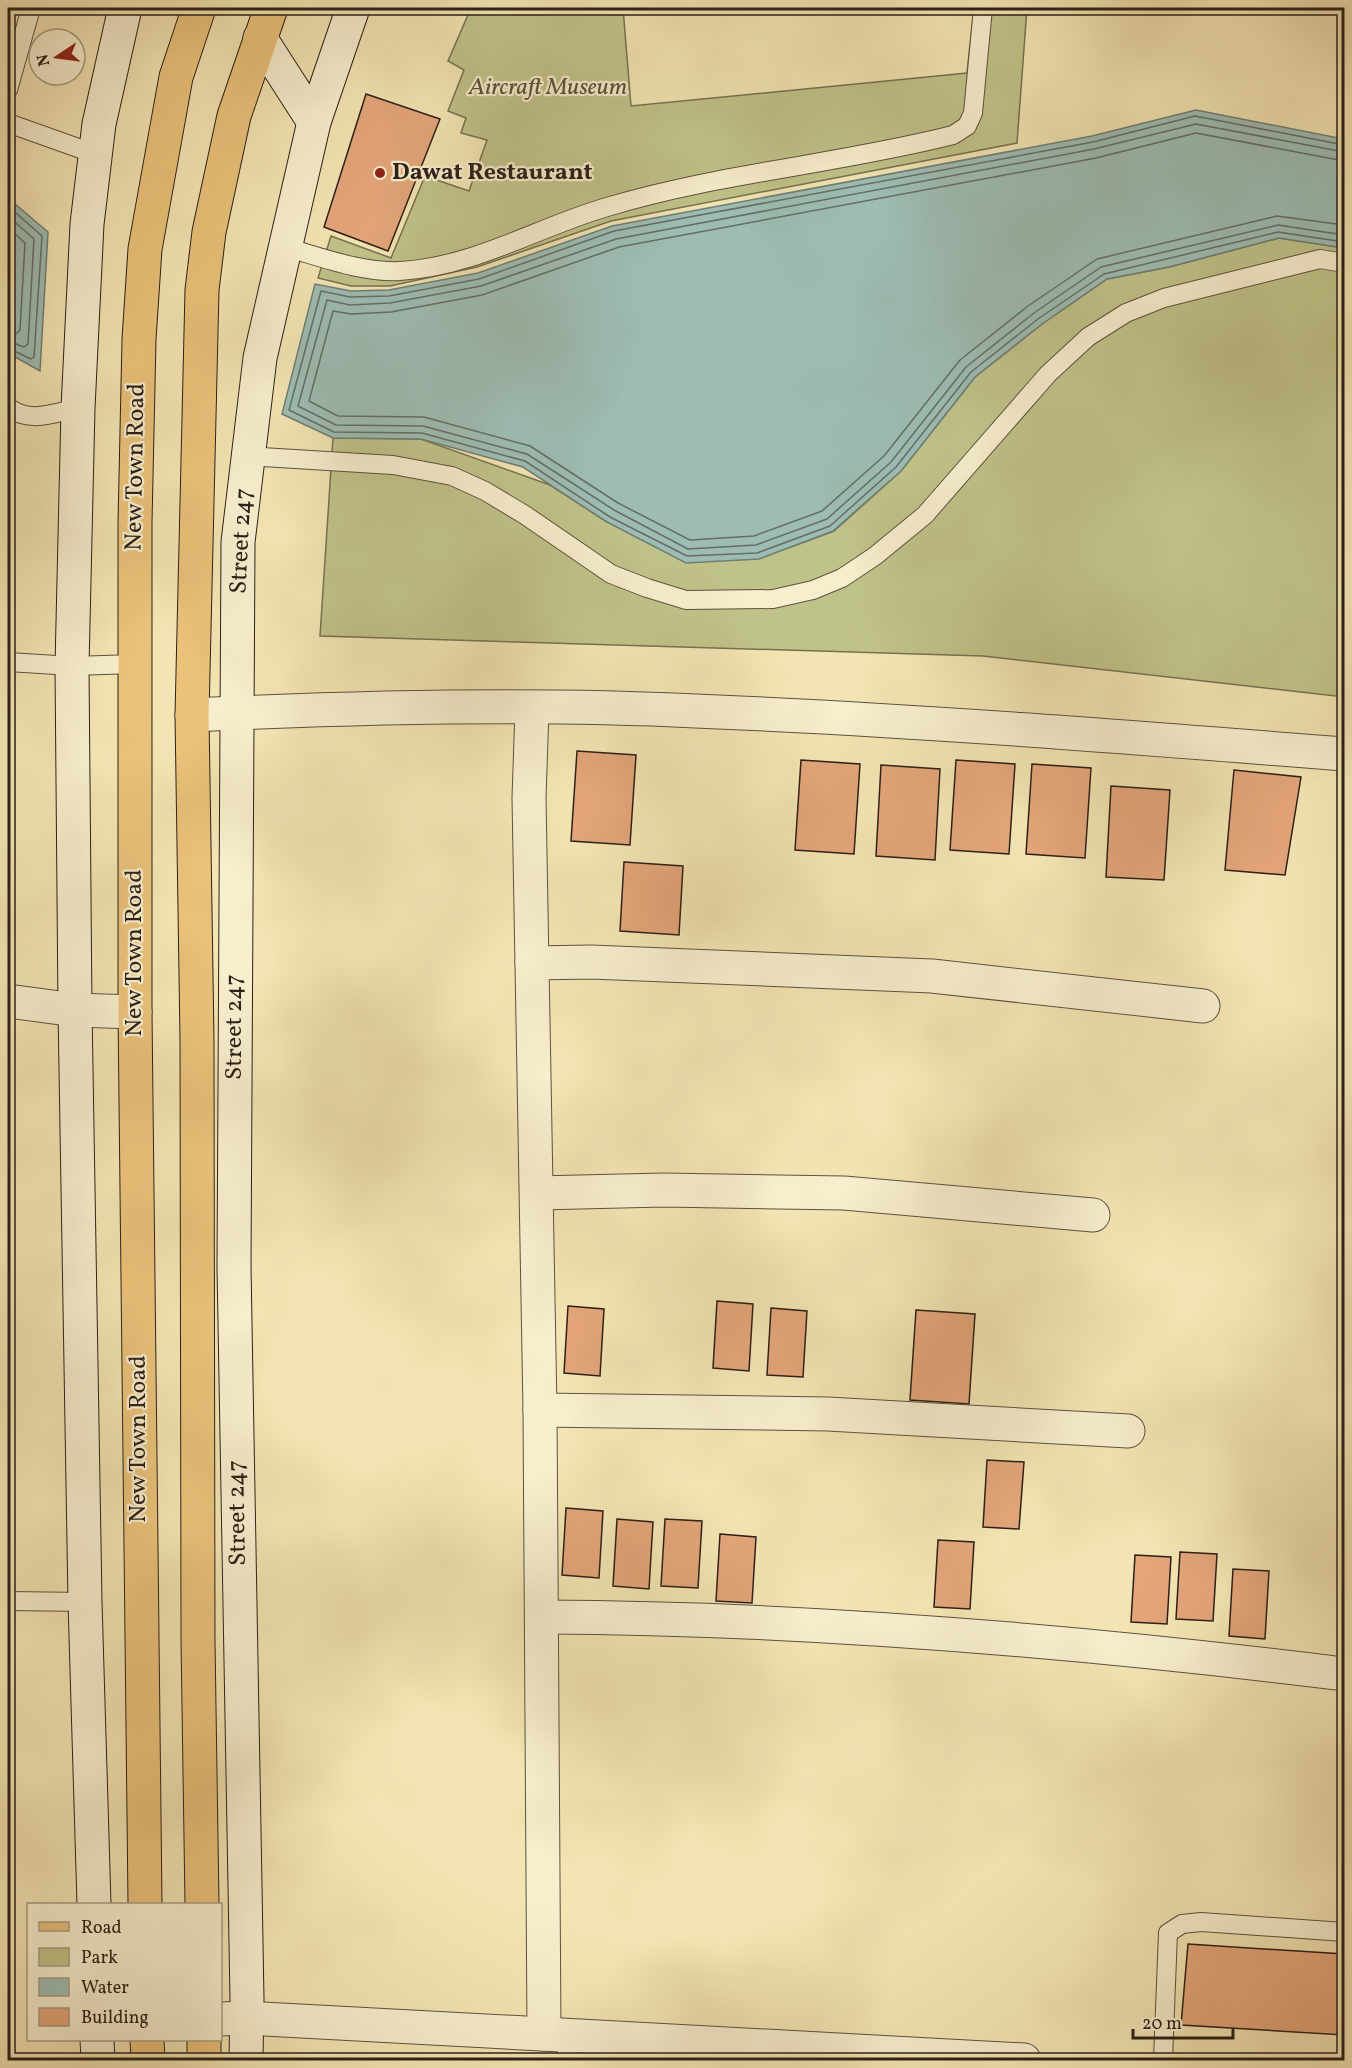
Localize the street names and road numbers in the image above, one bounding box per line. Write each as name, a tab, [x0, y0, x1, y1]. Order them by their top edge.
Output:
street label: New Town Road	[118, 383, 154, 551]
street label: Street 247	[222, 487, 262, 595]
street label: New Town Road	[118, 869, 152, 1037]
street label: Street 247	[218, 974, 252, 1080]
street label: New Town Road	[122, 1355, 156, 1523]
street label: Street 247	[220, 1460, 256, 1566]

